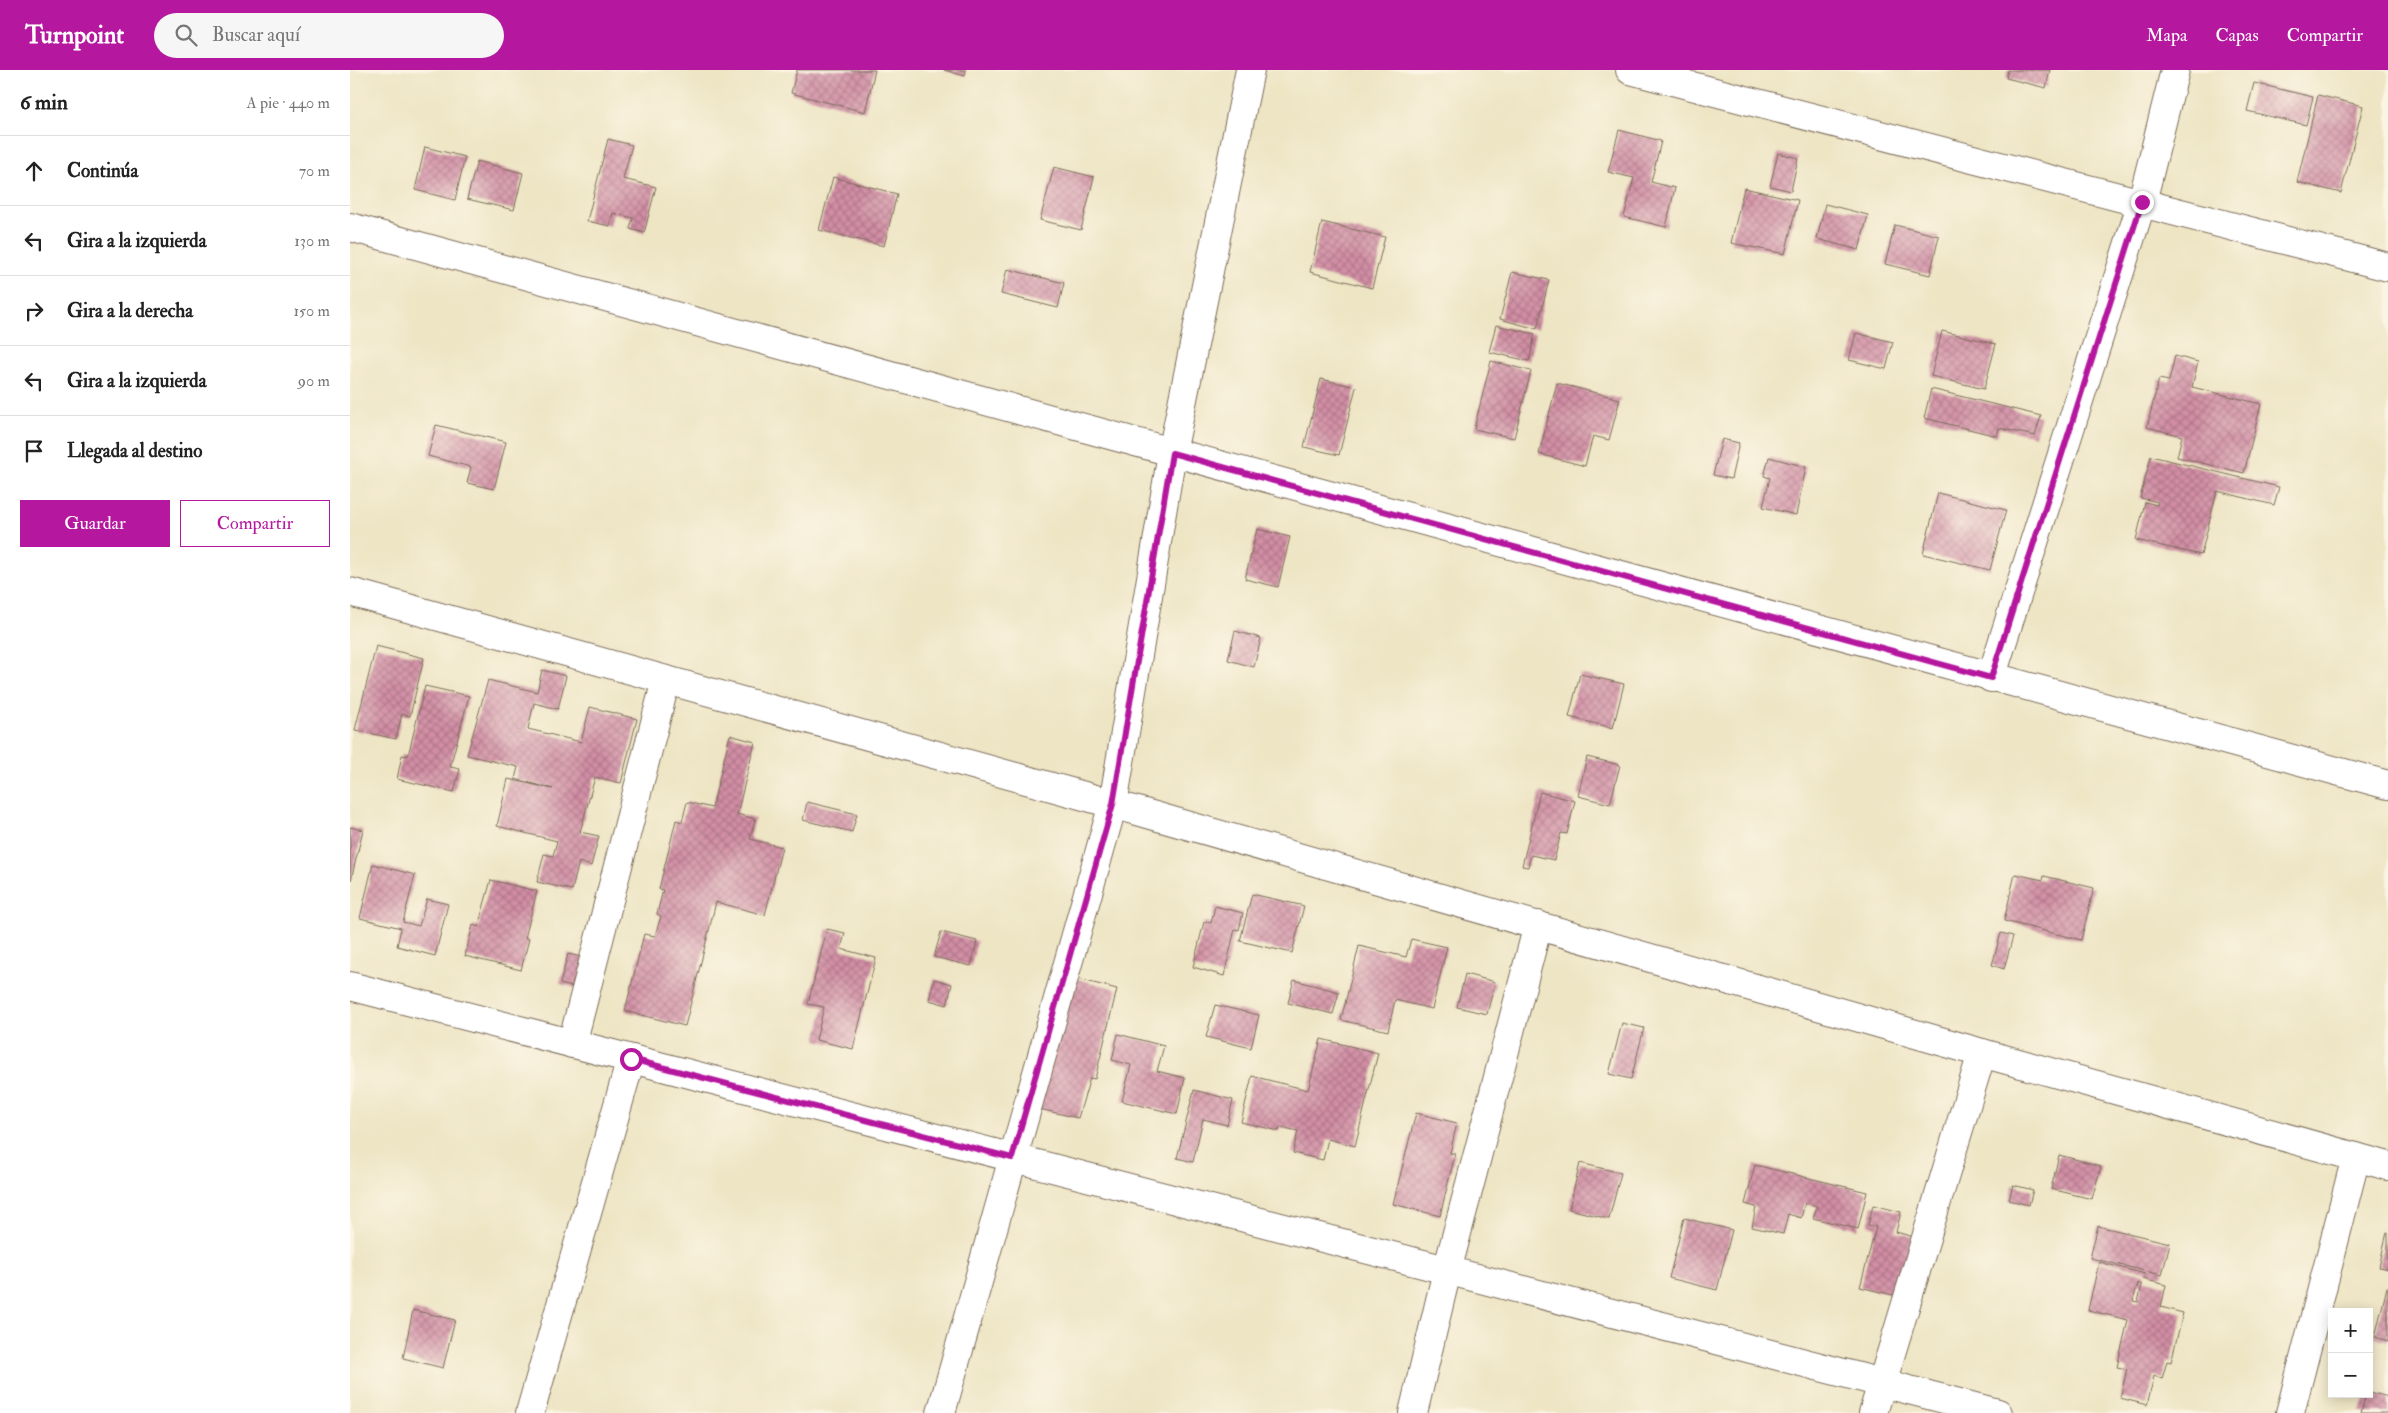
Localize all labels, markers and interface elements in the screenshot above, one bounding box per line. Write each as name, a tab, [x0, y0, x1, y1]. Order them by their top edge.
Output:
search box	[154, 13, 504, 58]
text: Turnpoint	[25, 20, 124, 51]
icon: search	[172, 21, 200, 49]
text: Buscar aquí	[212, 23, 300, 47]
text: Mapa	[2146, 24, 2188, 47]
text: Capas	[2216, 24, 2259, 47]
text: Compartir	[2287, 24, 2363, 47]
text: 6 min	[20, 89, 68, 116]
text: A pie · 440 m	[246, 93, 330, 113]
icon: ahead	[20, 157, 48, 185]
text: Continúa	[67, 159, 138, 183]
text: 70 m	[299, 161, 330, 181]
route end	[2131, 191, 2154, 214]
icon: left	[20, 227, 48, 255]
text: Gira a la izquierda	[67, 229, 206, 253]
text: 130 m	[294, 231, 330, 251]
icon: right	[20, 297, 48, 325]
text: Gira a la derecha	[67, 299, 193, 323]
text: 150 m	[293, 301, 330, 321]
icon: left	[20, 367, 48, 395]
text: Gira a la izquierda	[67, 369, 206, 393]
text: 90 m	[298, 371, 330, 391]
icon: arrive	[20, 437, 48, 465]
text: Llegada al destino	[67, 439, 202, 463]
button: Guardar	[20, 500, 170, 547]
button: Compartir	[180, 500, 330, 547]
route start	[620, 1048, 643, 1071]
map controls	[2328, 1308, 2373, 1398]
button: +	[2328, 1308, 2373, 1353]
button: −	[2328, 1353, 2373, 1398]

